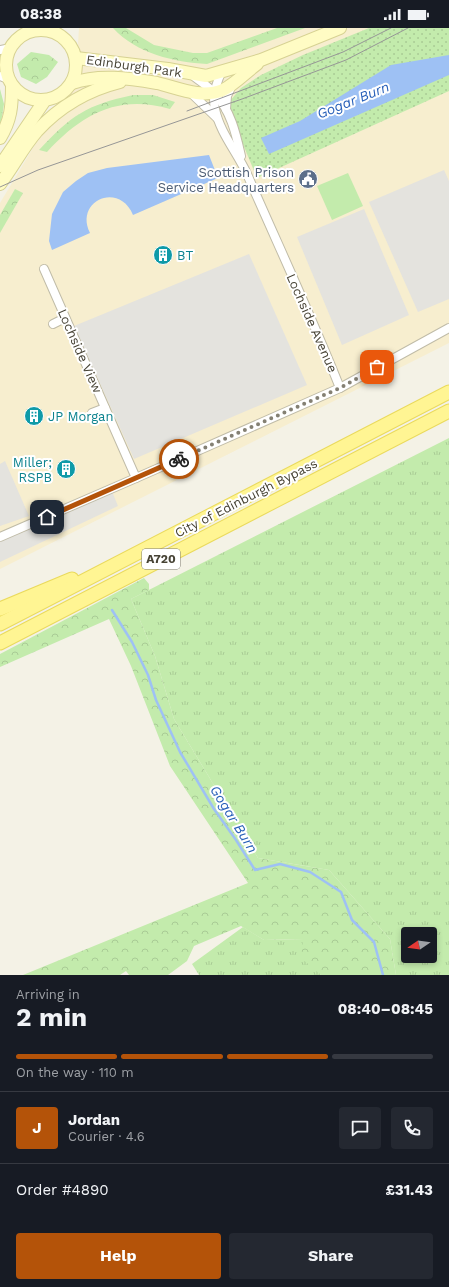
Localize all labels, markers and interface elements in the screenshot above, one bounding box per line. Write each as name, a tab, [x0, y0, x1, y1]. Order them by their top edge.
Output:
text: 08:38	[20, 5, 62, 23]
street label: Edinburgh Park	[85, 52, 183, 80]
water label: Gogar Burn	[315, 78, 391, 122]
place label: Scottish Prison Service Headquarters	[158, 165, 294, 195]
public building icon: Scottish Prison Service Headquarters	[297, 168, 319, 190]
building icon: BT	[152, 244, 174, 266]
place label: BT	[177, 248, 193, 263]
street label: Lochside Avenue	[283, 271, 341, 375]
street label: Lochside View	[55, 306, 105, 396]
pin	[360, 350, 394, 384]
icon: bag	[366, 356, 388, 378]
building icon: JP Morgan	[23, 405, 45, 427]
place label: JP Morgan	[48, 409, 114, 424]
courier	[159, 439, 199, 479]
icon: bike	[168, 448, 190, 470]
place label: Miller; RSPB	[13, 455, 52, 485]
street label: City of Edinburgh Bypass	[172, 455, 320, 541]
building icon: Miller; RSPB	[55, 458, 77, 480]
pin	[30, 500, 64, 534]
icon: home	[36, 506, 58, 528]
road number: A720	[142, 549, 180, 569]
water label: Gogar Burn	[207, 782, 261, 856]
north arrow	[401, 927, 437, 963]
map controls	[401, 927, 437, 963]
text: Arriving in	[16, 987, 80, 1002]
text: 08:40–08:45	[338, 1000, 433, 1018]
text: 2 min	[16, 1002, 87, 1032]
text: On the way · 110 m	[16, 1065, 134, 1080]
button: chat	[339, 1107, 381, 1149]
button: phone	[391, 1107, 433, 1149]
text: Jordan	[68, 1111, 120, 1129]
text: J	[32, 1119, 42, 1137]
text: Courier · 4.6	[68, 1129, 145, 1144]
text: Order #4890	[16, 1181, 109, 1199]
text: £31.43	[385, 1181, 433, 1199]
button: Help	[16, 1233, 221, 1279]
button: Share	[229, 1233, 433, 1279]

